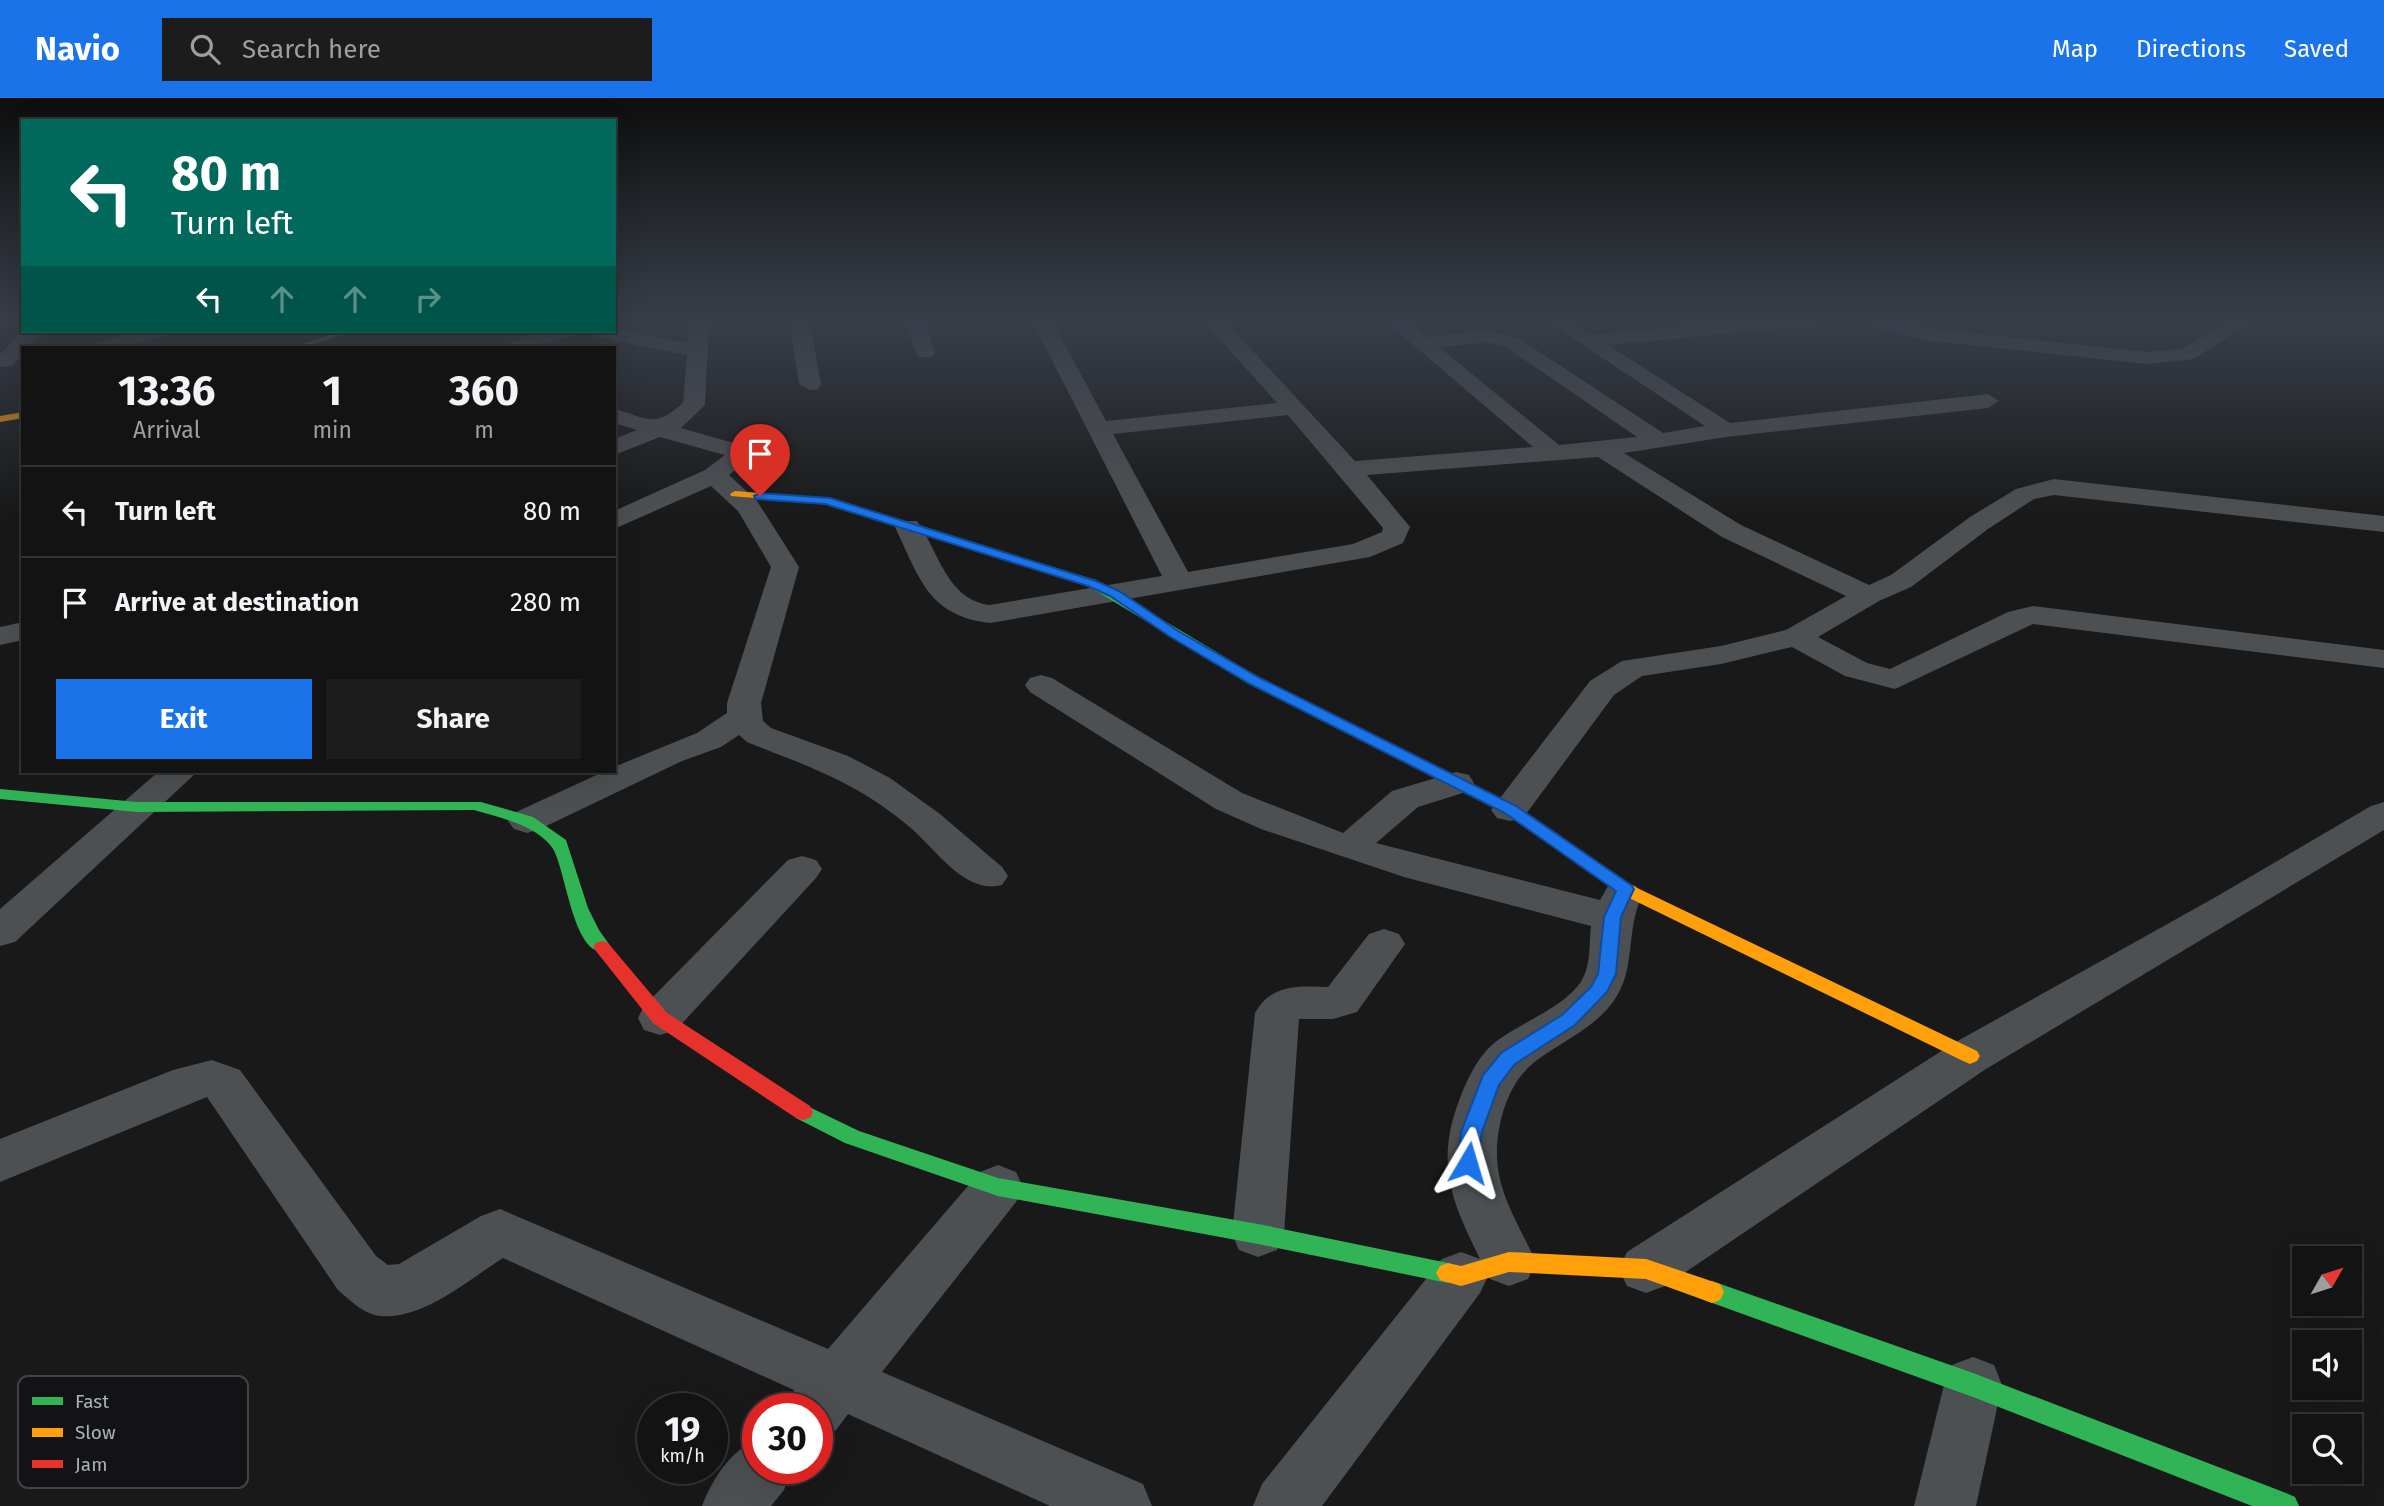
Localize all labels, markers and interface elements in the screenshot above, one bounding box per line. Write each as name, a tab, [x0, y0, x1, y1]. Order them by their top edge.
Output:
search box	[162, 18, 652, 81]
text: Navio	[35, 29, 120, 69]
icon: search	[186, 30, 224, 68]
text: Search here	[242, 34, 381, 65]
text: Map	[2052, 35, 2098, 63]
text: Directions	[2136, 35, 2246, 63]
text: Saved	[2284, 35, 2349, 63]
text: 80 m	[171, 144, 281, 203]
icon: left	[56, 147, 147, 238]
text: Turn left	[171, 204, 293, 242]
icon: left	[190, 280, 228, 318]
icon: ahead	[263, 280, 301, 318]
icon: ahead	[336, 280, 374, 318]
icon: right	[409, 280, 447, 318]
text: 13:36	[118, 366, 216, 416]
text: 1	[322, 366, 342, 416]
text: 360	[449, 366, 519, 416]
text: Arrival	[133, 416, 200, 444]
text: min	[312, 416, 352, 444]
text: m	[474, 416, 494, 444]
pin	[730, 424, 790, 496]
icon: arrive	[741, 435, 779, 473]
icon: left	[56, 493, 94, 531]
text: Turn left	[115, 496, 216, 527]
text: 80 m	[523, 496, 581, 527]
icon: arrive	[56, 584, 94, 622]
text: Arrive at destination	[115, 587, 359, 618]
text: 280 m	[510, 587, 581, 618]
button: Exit	[56, 679, 312, 759]
button: Share	[326, 679, 581, 759]
position arrow	[1431, 1126, 1505, 1200]
north arrow	[2292, 1246, 2362, 1316]
map controls	[2292, 1246, 2362, 1484]
button: sound	[2292, 1330, 2362, 1400]
legend	[18, 1376, 248, 1488]
text: Fast	[75, 1390, 109, 1413]
speed limit sign: 30	[742, 1393, 833, 1484]
text: 19	[665, 1408, 700, 1450]
button: search	[2292, 1414, 2362, 1484]
text: Slow	[75, 1421, 116, 1444]
text: km/h	[660, 1445, 705, 1467]
text: Jam	[75, 1453, 107, 1476]

